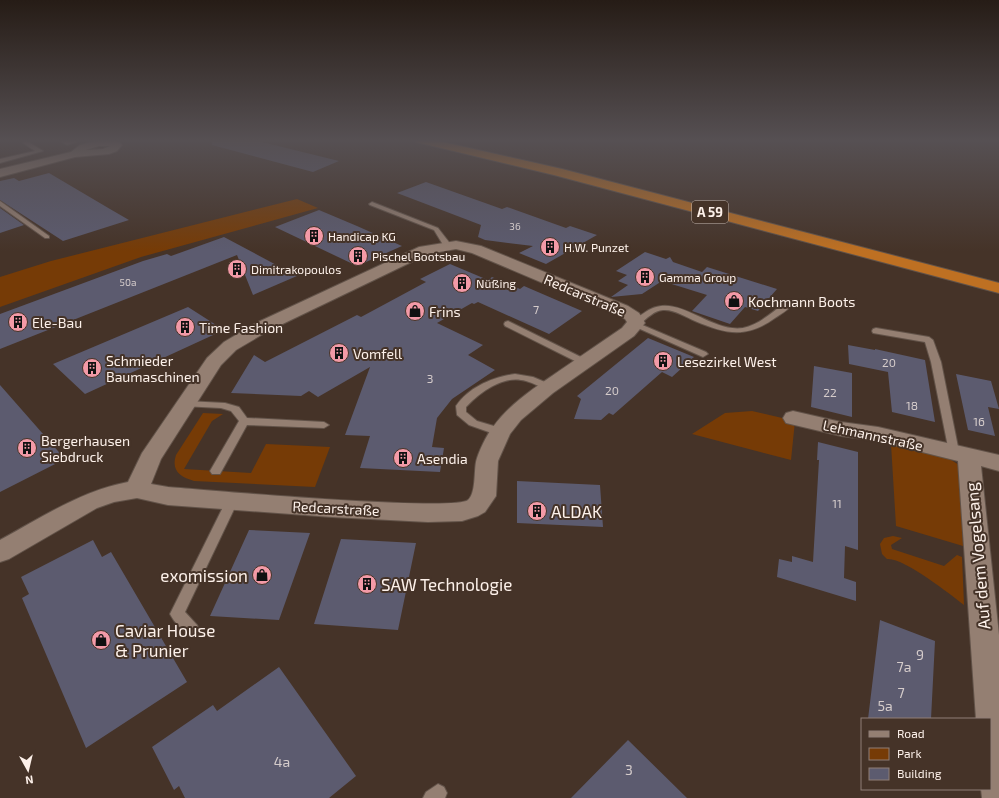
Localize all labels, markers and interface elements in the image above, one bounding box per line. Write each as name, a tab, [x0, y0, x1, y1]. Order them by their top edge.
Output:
road number: A 59	[692, 201, 728, 223]
house number: 36	[509, 220, 521, 232]
building icon: Handicap KG	[303, 225, 325, 247]
place label: Handicap KG	[328, 229, 396, 243]
building icon: H.W. Punzet	[539, 236, 561, 258]
place label: H.W. Punzet	[564, 240, 629, 254]
building icon: Pischel Bootsbau	[347, 245, 369, 267]
place label: Pischel Bootsbau	[372, 249, 465, 263]
building icon: Dimitrakopoulos	[226, 258, 248, 280]
place label: Dimitrakopoulos	[251, 262, 341, 276]
building icon: Gamma Group	[634, 266, 656, 288]
street label: Redcarstraße	[542, 270, 628, 320]
place label: Gamma Group	[659, 270, 736, 284]
building icon: Nüßing	[451, 272, 473, 294]
house number: 50a	[120, 276, 136, 288]
place label: Nüßing	[476, 276, 516, 290]
shop icon: Kochmann Boots	[723, 290, 745, 312]
place label: Kochmann Boots	[748, 293, 855, 310]
shop icon: Frins	[404, 300, 426, 322]
house number: 7	[533, 302, 539, 316]
place label: Frins	[429, 303, 461, 320]
building icon: Ele-Bau	[7, 311, 29, 333]
place label: Ele-Bau	[32, 314, 82, 331]
building icon: Time Fashion	[174, 316, 196, 338]
place label: Time Fashion	[199, 319, 283, 336]
building icon: Vomfell	[328, 342, 350, 364]
place label: Vomfell	[353, 345, 403, 362]
building icon: Lesezirkel West	[652, 350, 674, 372]
place label: Schmieder Baumaschinen	[106, 352, 200, 385]
place label: Lesezirkel West	[677, 353, 777, 370]
house number: 20	[882, 355, 896, 369]
building icon: Schmieder Baumaschinen	[81, 357, 103, 379]
house number: 3	[427, 371, 433, 385]
house number: 20	[605, 383, 619, 397]
house number: 22	[823, 385, 837, 399]
house number: 18	[906, 398, 918, 412]
house number: 16	[973, 414, 985, 428]
street label: Lehmannstraße	[821, 416, 925, 454]
place label: Bergerhausen Siebdruck	[41, 432, 130, 465]
building icon: Bergerhausen Siebdruck	[16, 437, 38, 459]
building icon: Asendia	[392, 447, 414, 469]
place label: Asendia	[417, 450, 468, 467]
street label: Auf dem Vogelsang	[961, 481, 994, 630]
house number: 11	[832, 496, 842, 510]
street label: Redcarstraße	[292, 497, 380, 519]
building icon: ALDAK	[526, 500, 548, 522]
place label: ALDAK	[551, 501, 602, 521]
shop icon: exomission	[251, 564, 273, 586]
place label: exomission	[160, 565, 248, 585]
building icon: SAW Technologie	[356, 573, 378, 595]
place label: SAW Technologie	[381, 574, 512, 595]
place label: Caviar House & Prunier	[115, 620, 215, 660]
shop icon: Caviar House & Prunier	[90, 629, 112, 651]
house number: 9	[916, 646, 924, 663]
house number: 7a	[897, 658, 911, 675]
house number: 7	[897, 684, 905, 701]
house number: 5a	[877, 697, 893, 714]
legend	[861, 718, 991, 790]
text: Road	[897, 726, 925, 740]
text: Park	[897, 746, 922, 760]
north arrow	[8, 750, 48, 790]
house number: 4a	[274, 753, 290, 770]
house number: 3	[625, 761, 633, 778]
text: Building	[897, 766, 942, 780]
text: N	[25, 773, 34, 787]

